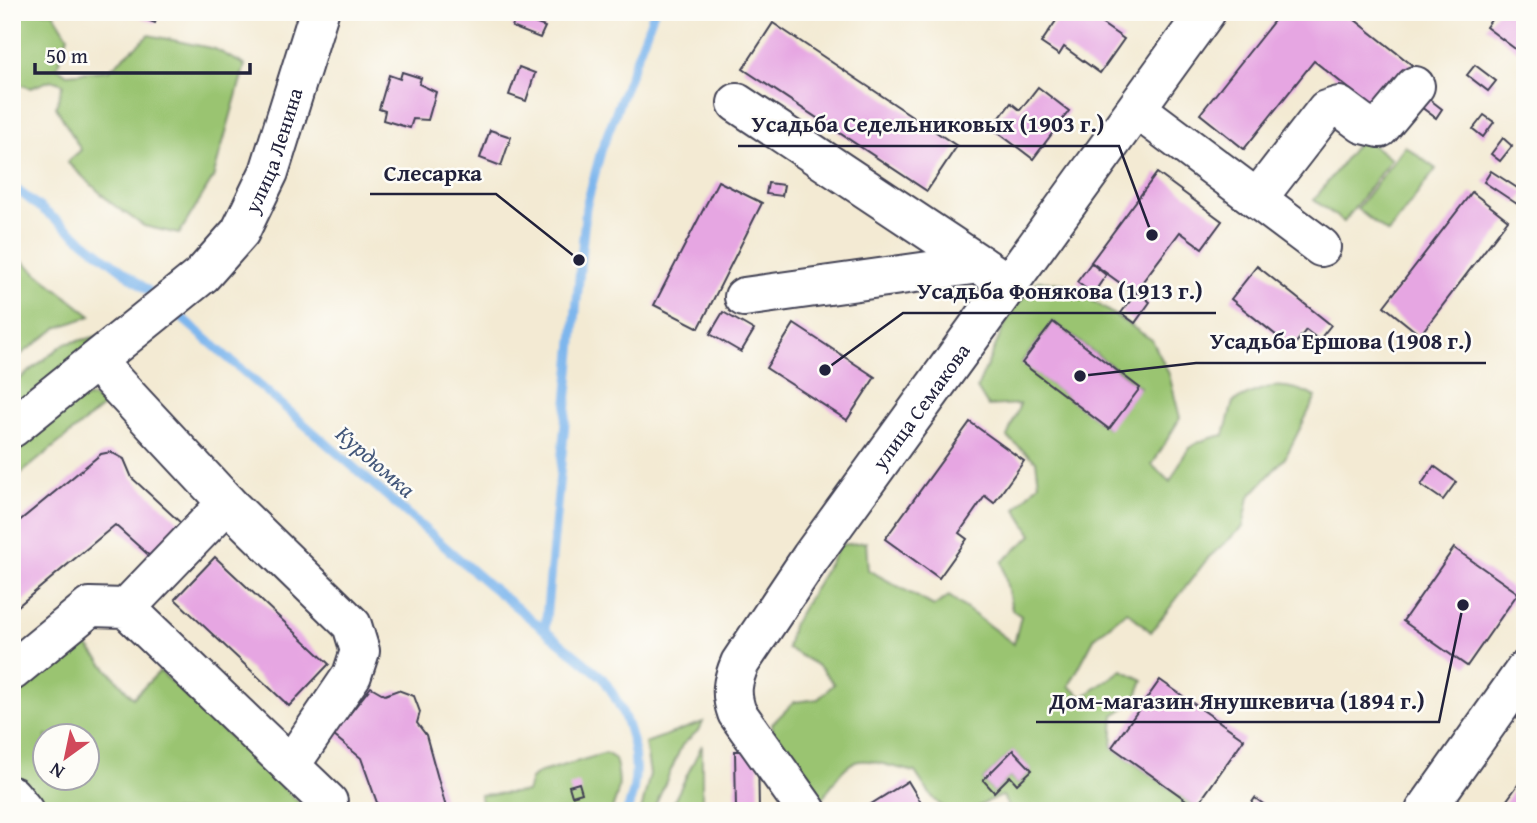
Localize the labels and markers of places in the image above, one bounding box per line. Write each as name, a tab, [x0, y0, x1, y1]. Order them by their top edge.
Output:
callout: Усадьба Седельниковых (1903 г.)	[738, 102, 1119, 146]
callout: Слесарка	[370, 150, 496, 194]
callout: Усадьба Фонякова (1913 г.)	[903, 269, 1216, 313]
callout: Усадьба Ершова (1908 г.)	[1196, 319, 1486, 363]
callout: Дом-магазин Янушкевича (1894 г.)	[1036, 678, 1439, 722]

